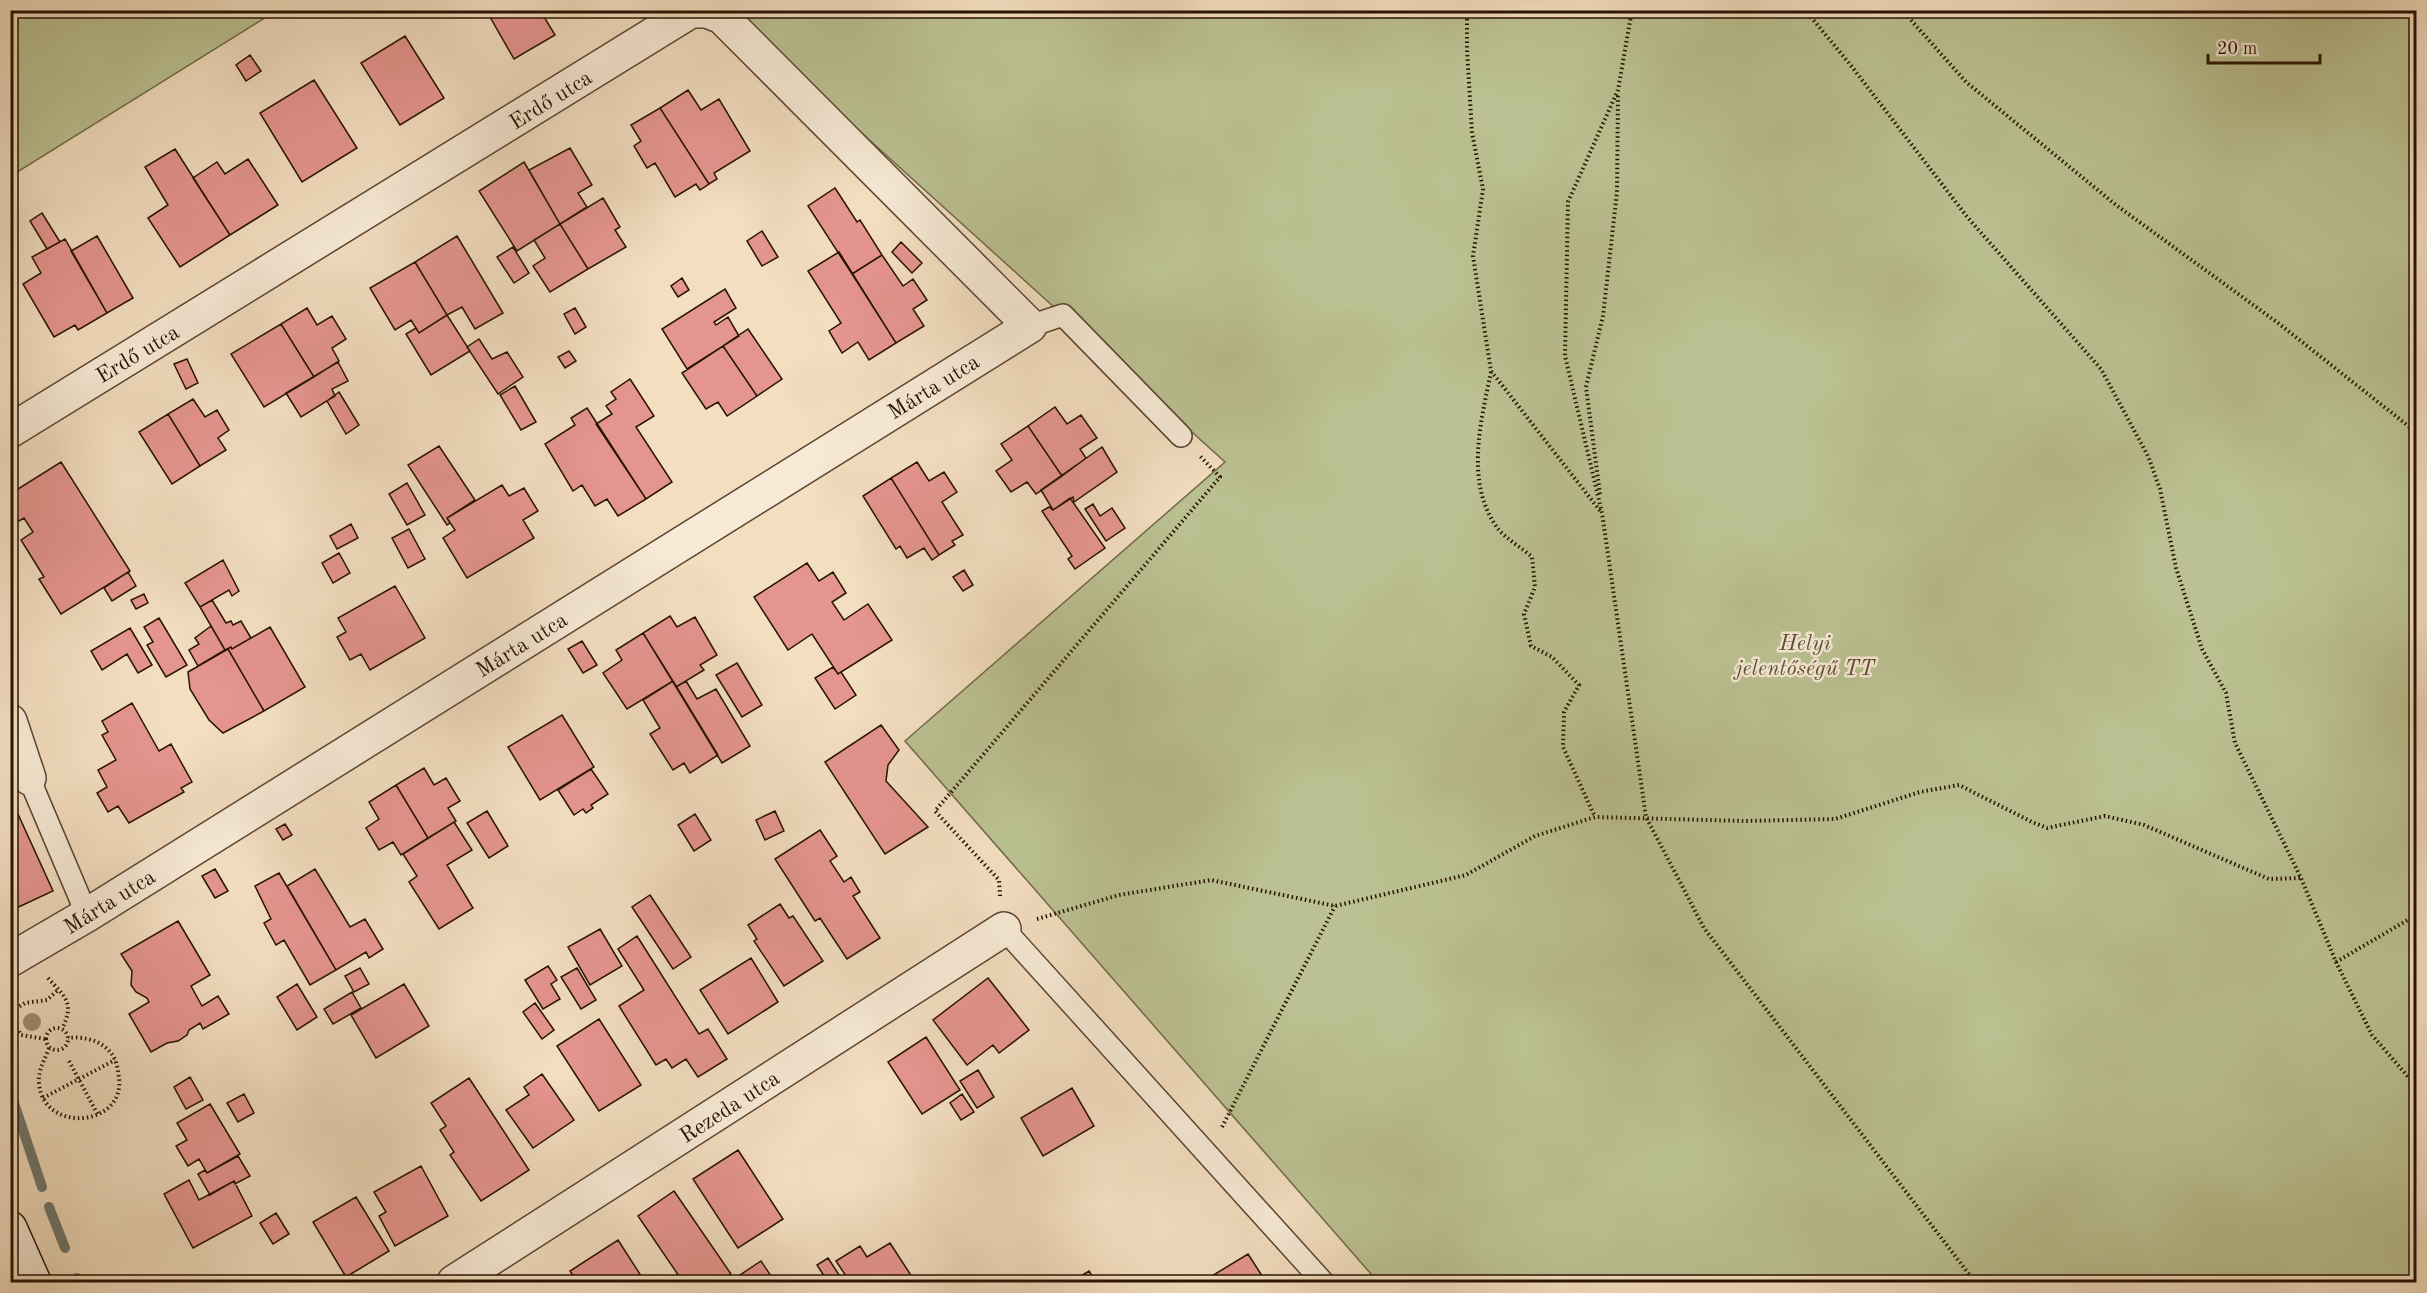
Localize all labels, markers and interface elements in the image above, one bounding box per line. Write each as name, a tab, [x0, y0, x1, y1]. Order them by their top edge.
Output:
scale bar	[2208, 27, 2320, 65]
text: 20 m	[2217, 40, 2257, 58]
street label: Erdő utca	[506, 67, 596, 135]
street label: Erdő utca	[93, 321, 184, 388]
street label: Márta utca	[885, 351, 984, 424]
street label: Márta utca	[473, 609, 572, 682]
park label: Helyi jelentőségű TT	[1732, 633, 1876, 680]
street label: Márta utca	[61, 866, 160, 939]
street label: Rezeda utca	[676, 1067, 784, 1148]

